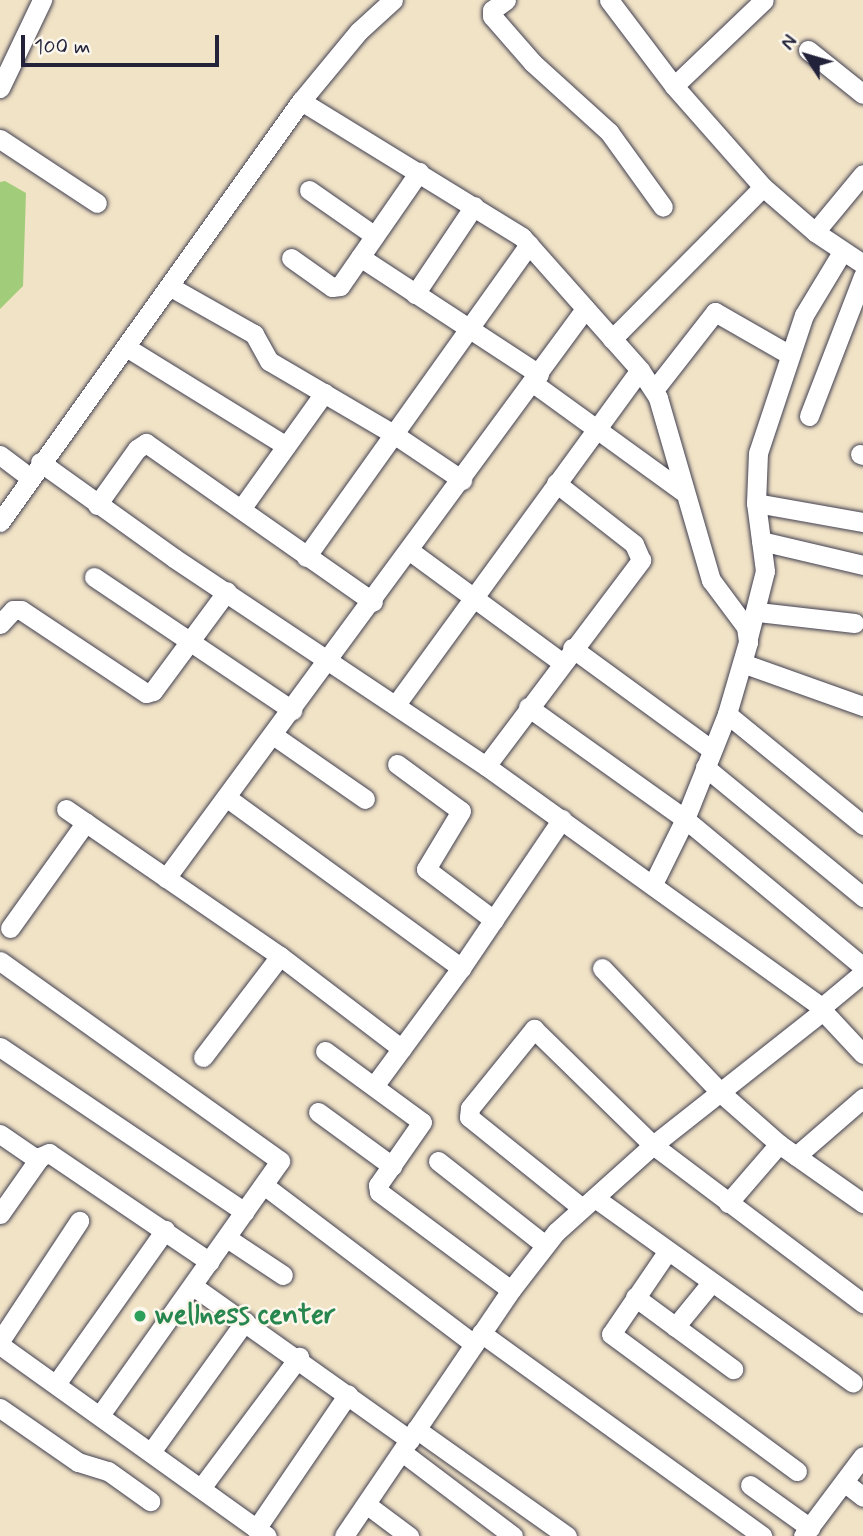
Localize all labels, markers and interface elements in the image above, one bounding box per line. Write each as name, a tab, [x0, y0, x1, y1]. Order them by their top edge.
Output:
scale bar	[24, 21, 222, 65]
north arrow	[772, 21, 842, 91]
text: N	[776, 30, 804, 56]
text: 100 m	[34, 33, 90, 61]
place label: wellness center	[154, 1299, 336, 1333]
marker: wellness center	[132, 1308, 148, 1324]

